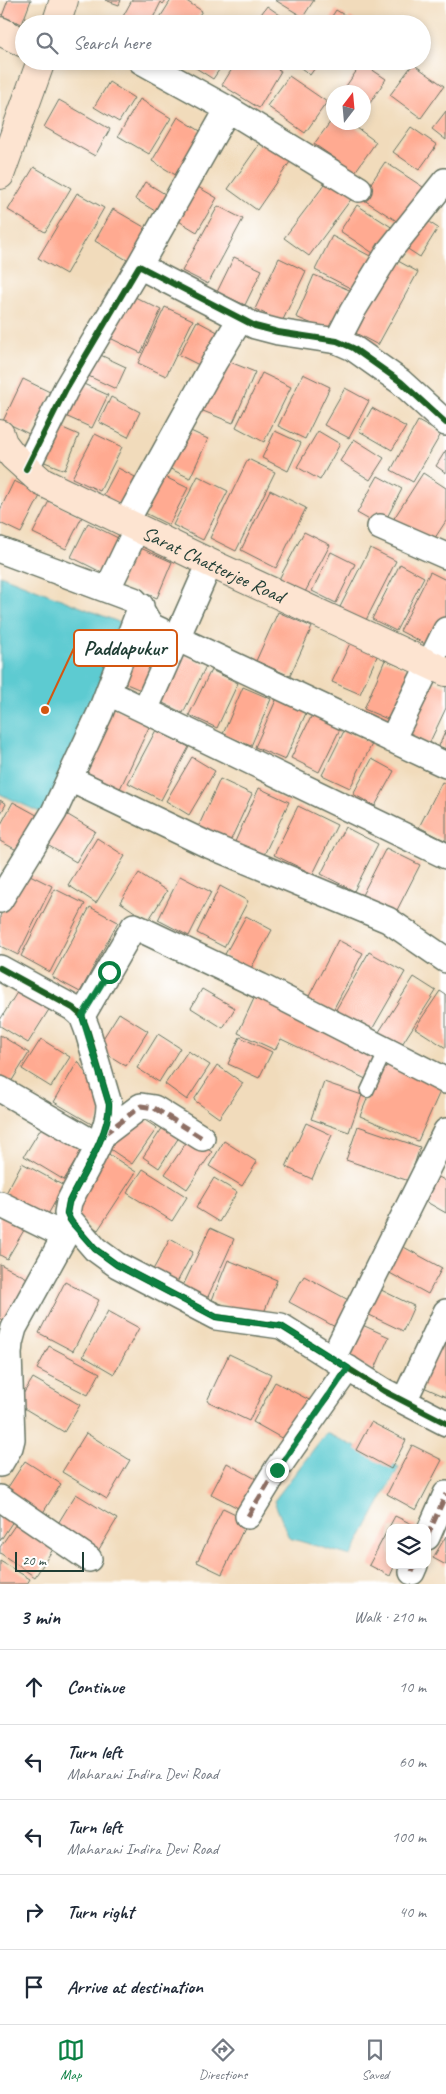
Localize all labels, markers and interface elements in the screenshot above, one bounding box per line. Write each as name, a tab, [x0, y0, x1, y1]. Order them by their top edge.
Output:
search box	[15, 15, 431, 70]
icon: search	[33, 29, 61, 57]
text: Search here	[73, 31, 150, 55]
north arrow	[326, 85, 371, 130]
street label: Sarat Chatterjee Road	[138, 520, 291, 610]
callout: Paddapukur	[74, 630, 177, 666]
text: Paddapukur	[84, 635, 169, 661]
route start	[98, 961, 121, 984]
route end	[266, 1459, 289, 1482]
map controls	[386, 1524, 431, 1569]
button: layers	[386, 1524, 431, 1569]
scale bar	[15, 1549, 84, 1572]
text: 20 m	[22, 1552, 46, 1569]
text: 3 min	[20, 1604, 60, 1630]
text: Walk · 210 m	[354, 1607, 426, 1627]
icon: ahead	[20, 1673, 48, 1701]
text: Continue	[67, 1675, 124, 1699]
text: 10 m	[399, 1677, 426, 1697]
text: Turn left	[67, 1740, 122, 1764]
icon: left	[20, 1748, 48, 1776]
text: 60 m	[399, 1752, 426, 1772]
text: Maharani Indira Devi Road	[67, 1764, 218, 1784]
text: Turn left	[67, 1815, 122, 1839]
icon: left	[20, 1823, 48, 1851]
text: 100 m	[392, 1827, 426, 1847]
text: Maharani Indira Devi Road	[67, 1839, 218, 1859]
icon: right	[20, 1898, 48, 1926]
text: Turn right	[67, 1900, 134, 1924]
text: 40 m	[399, 1902, 426, 1922]
icon: arrive	[20, 1973, 48, 2001]
text: Arrive at destination	[67, 1975, 203, 1999]
tab: Map	[57, 2036, 85, 2083]
tab: Directions	[199, 2036, 247, 2083]
tab: Saved	[361, 2036, 389, 2083]

